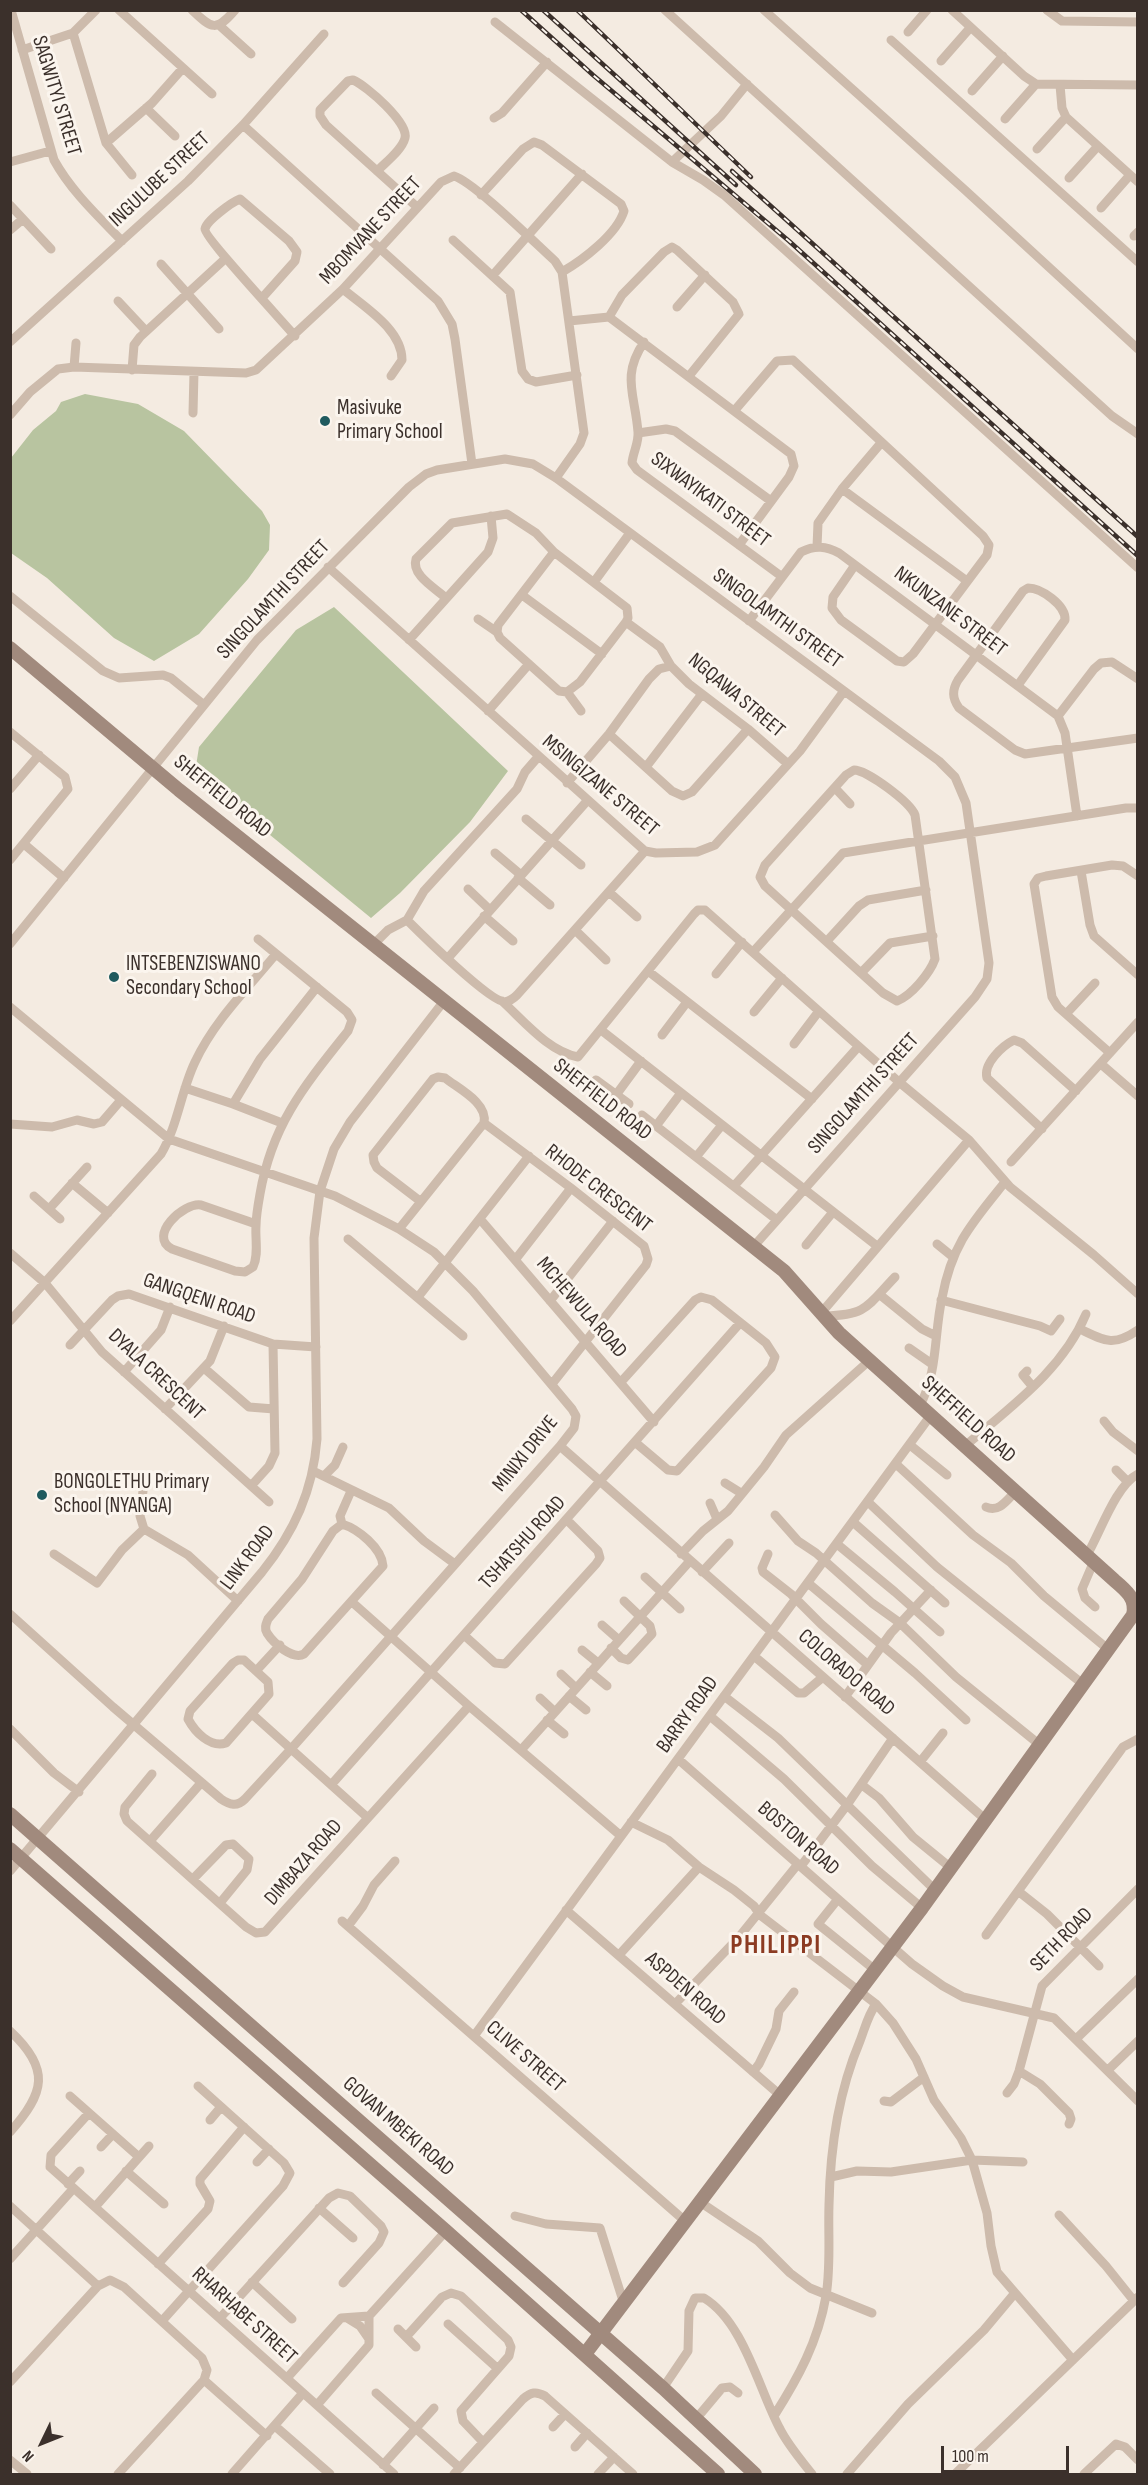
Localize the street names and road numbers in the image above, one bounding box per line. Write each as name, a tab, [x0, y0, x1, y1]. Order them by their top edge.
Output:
street label: SAGWITYI STREET	[26, 33, 86, 159]
street label: INGULUBE STREET	[105, 127, 215, 233]
street label: MBOMVANE STREET	[315, 172, 427, 290]
street label: SIXWAYIKATI STREET	[645, 447, 775, 553]
street label: SINGOLAMTHI STREET	[212, 535, 336, 665]
street label: NKUNZANE STREET	[889, 561, 1011, 663]
street label: SINGOLAMTHI STREET	[707, 564, 847, 674]
street label: NGQAWA STREET	[683, 648, 789, 744]
street label: MSINGIZANE STREET	[537, 730, 663, 842]
street label: SHEFFIELD ROAD	[168, 750, 276, 844]
street label: SINGOLAMTHI STREET	[803, 1028, 925, 1160]
street label: SHEFFIELD ROAD	[548, 1054, 656, 1146]
street label: RHODE CRESCENT	[540, 1139, 656, 1239]
street label: MCHEWULA ROAD	[530, 1252, 632, 1364]
street label: GANGQENI ROAD	[140, 1268, 258, 1330]
street label: DYALA CRESCENT	[103, 1324, 209, 1426]
street label: SHEFFIELD ROAD	[916, 1371, 1020, 1469]
street label: MINIXI DRIVE	[488, 1411, 564, 1497]
street label: TSHATSHU ROAD	[474, 1491, 572, 1595]
street label: LINK ROAD	[215, 1521, 281, 1595]
street label: COLORADO ROAD	[793, 1624, 899, 1722]
street label: BARRY ROAD	[652, 1672, 724, 1758]
street label: BOSTON ROAD	[752, 1797, 844, 1881]
street label: DIMBAZA ROAD	[260, 1815, 348, 1911]
street label: SETH ROAD	[1025, 1903, 1099, 1977]
street label: ASPDEN ROAD	[639, 1947, 731, 2031]
street label: CLIVE STREET	[480, 2016, 570, 2098]
street label: GOVAN MBEKI ROAD	[337, 2072, 459, 2182]
street label: RHARHABE STREET	[186, 2262, 302, 2370]

